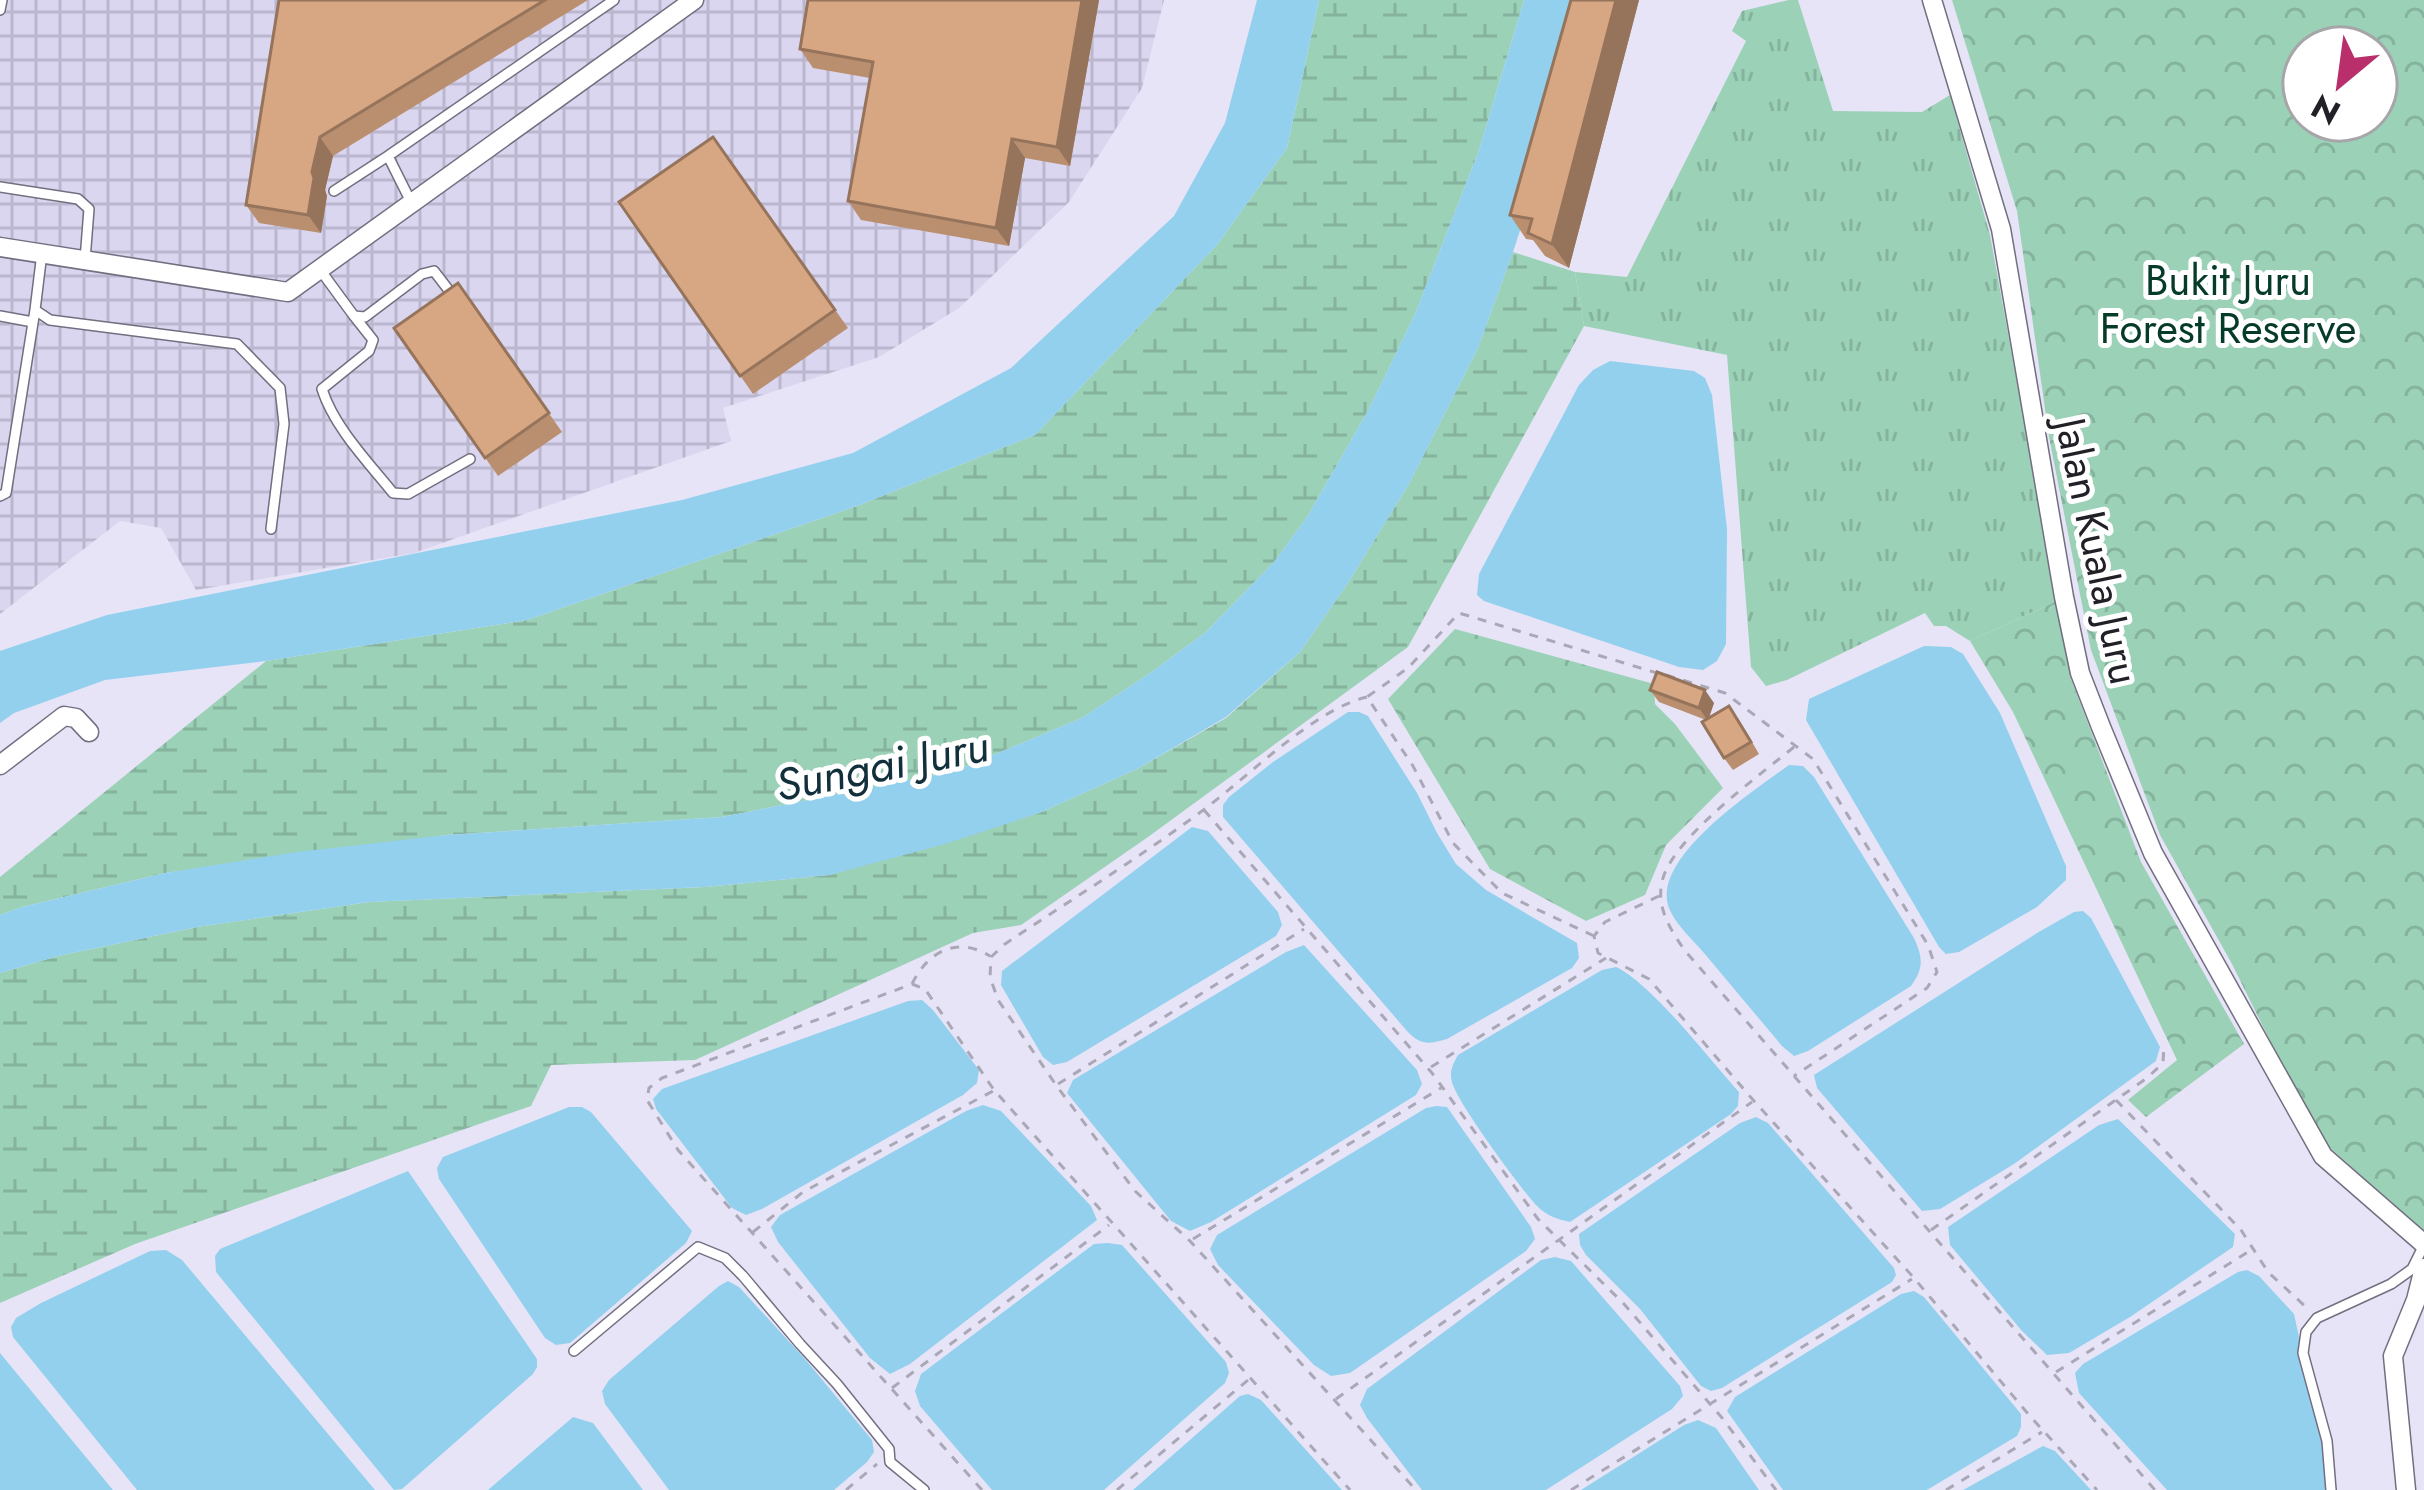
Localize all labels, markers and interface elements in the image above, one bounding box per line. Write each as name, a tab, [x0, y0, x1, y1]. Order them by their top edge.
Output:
north arrow	[2280, 24, 2400, 144]
text: N	[2303, 83, 2349, 137]
park label: Bukit Juru Forest Reserve	[2100, 250, 2356, 359]
street label: Jalan Kuala Juru	[2039, 408, 2155, 690]
water label: Sungai Juru	[770, 713, 994, 818]

